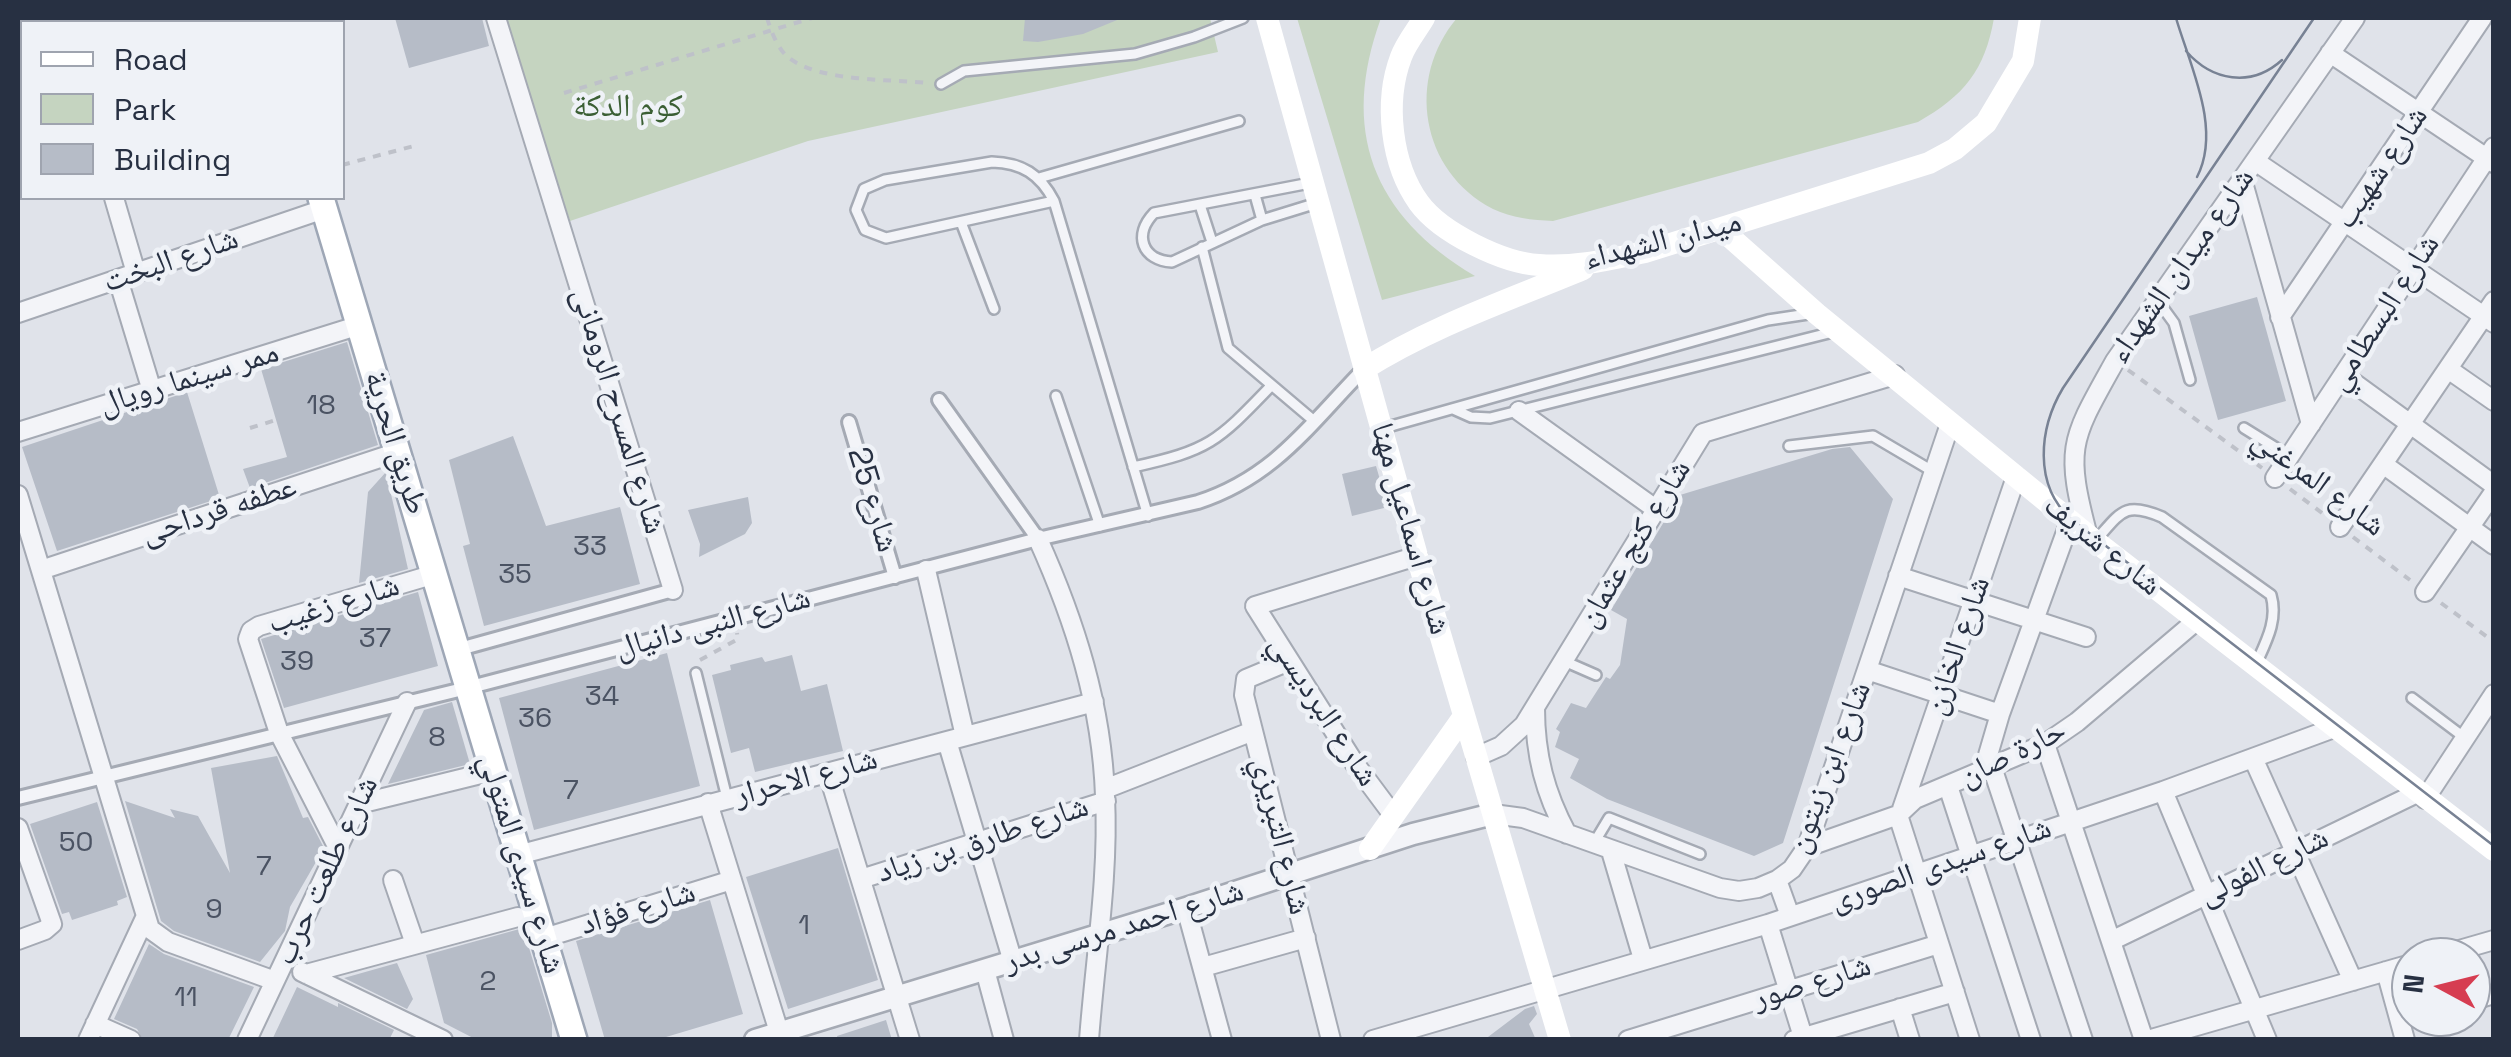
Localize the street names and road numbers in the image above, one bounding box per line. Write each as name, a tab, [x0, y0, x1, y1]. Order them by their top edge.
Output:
street label: شارع شهيب	[2327, 99, 2437, 237]
street label: شارع ميدان الشهداء	[2100, 161, 2264, 371]
street label: ميدان الشهداء	[1581, 203, 1745, 279]
street label: شارع البخت	[98, 220, 244, 302]
street label: شارع البسطامي	[2319, 228, 2449, 398]
street label: شارع المسرح الرومانى	[562, 283, 674, 539]
street label: ممر سينما رويال	[95, 333, 283, 425]
street label: طريق الحرية	[355, 367, 435, 519]
street label: شارع اسماعيل مهنا	[1361, 419, 1459, 639]
street label: شارع المرغني	[2244, 420, 2392, 546]
street label: شارع 25	[838, 443, 906, 557]
street label: شارع كنج عثمان	[1570, 453, 1700, 635]
street label: عطفه قرداحى	[137, 468, 301, 554]
street label: شارع شريف	[2035, 487, 2169, 605]
street label: شارع زغيب	[264, 567, 404, 643]
street label: شارع الخازن	[1916, 572, 2000, 720]
street label: شارع النبى دانيال	[611, 579, 815, 669]
street label: شارع البرديسي	[1260, 628, 1386, 794]
street label: شارع ابن زيتون	[1780, 677, 1880, 859]
street label: حارة صان	[1953, 712, 2073, 796]
street label: شارع الاحرار	[730, 740, 882, 816]
street label: شارع سيدى المتولي	[469, 750, 573, 978]
street label: شارع التبريزي	[1242, 753, 1318, 919]
street label: شارع طلعت حرب	[267, 771, 387, 971]
street label: شارع طارق بن زياد	[872, 788, 1094, 892]
street label: شارع سيدى الصورى	[1825, 809, 2057, 921]
street label: شارع الفولى	[2193, 819, 2335, 915]
street label: شارع احمد مرسى بدر	[999, 872, 1249, 982]
street label: شارع فؤاد	[576, 873, 700, 945]
street label: شارع صور	[1748, 947, 1876, 1019]

